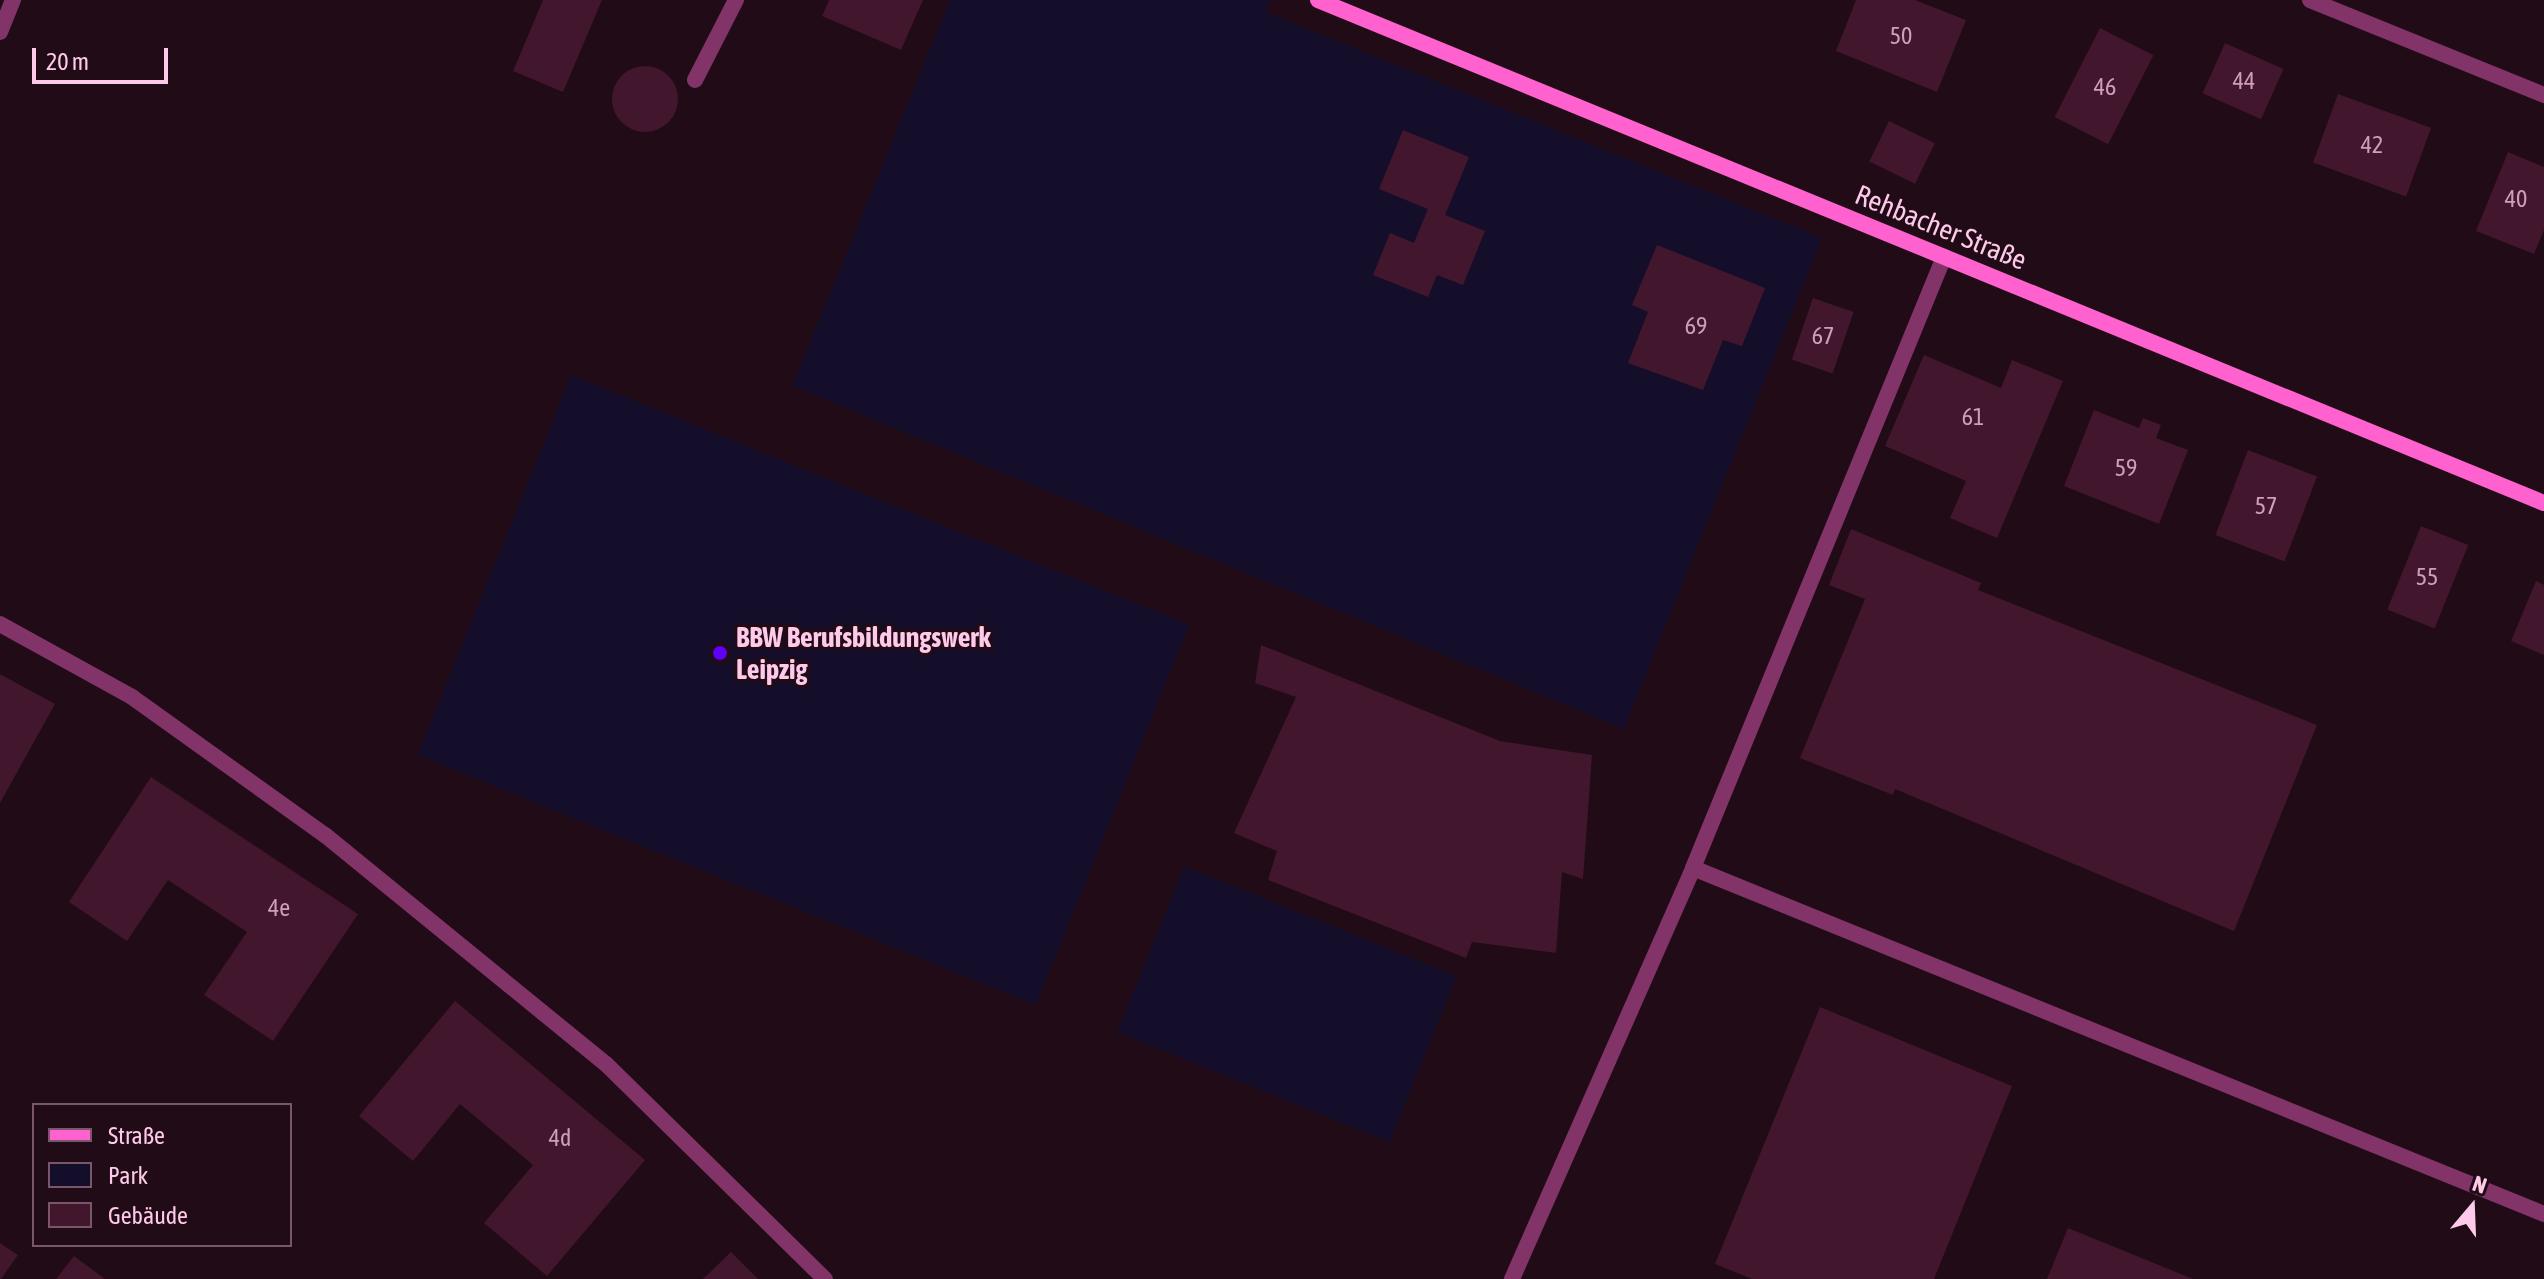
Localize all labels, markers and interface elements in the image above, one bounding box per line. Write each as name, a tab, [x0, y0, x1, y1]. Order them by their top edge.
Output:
house number: 50	[1890, 22, 1912, 50]
scale bar	[36, 32, 172, 82]
text: 20 m	[46, 48, 89, 75]
house number: 44	[2233, 67, 2255, 95]
house number: 46	[2094, 73, 2116, 101]
house number: 42	[2361, 131, 2383, 159]
street label: Rehbacher Straße	[1850, 177, 2032, 277]
house number: 40	[2505, 185, 2527, 213]
house number: 69	[1685, 312, 1707, 340]
house number: 67	[1812, 322, 1834, 350]
house number: 61	[1962, 403, 1984, 431]
house number: 59	[2115, 454, 2137, 482]
house number: 57	[2255, 492, 2277, 520]
house number: 55	[2416, 563, 2438, 591]
place label: BBW Berufsbildungswerk Leipzig	[736, 620, 991, 686]
marker: BBW Berufsbildungswerk Leipzig	[711, 644, 729, 662]
house number: 4e	[268, 894, 290, 922]
legend	[32, 1103, 292, 1247]
text: Straße	[108, 1122, 165, 1149]
house number: 4d	[549, 1124, 571, 1152]
text: Park	[108, 1162, 148, 1189]
north arrow	[2432, 1167, 2512, 1247]
text: N	[2469, 1170, 2490, 1199]
text: Gebäude	[108, 1202, 188, 1229]

